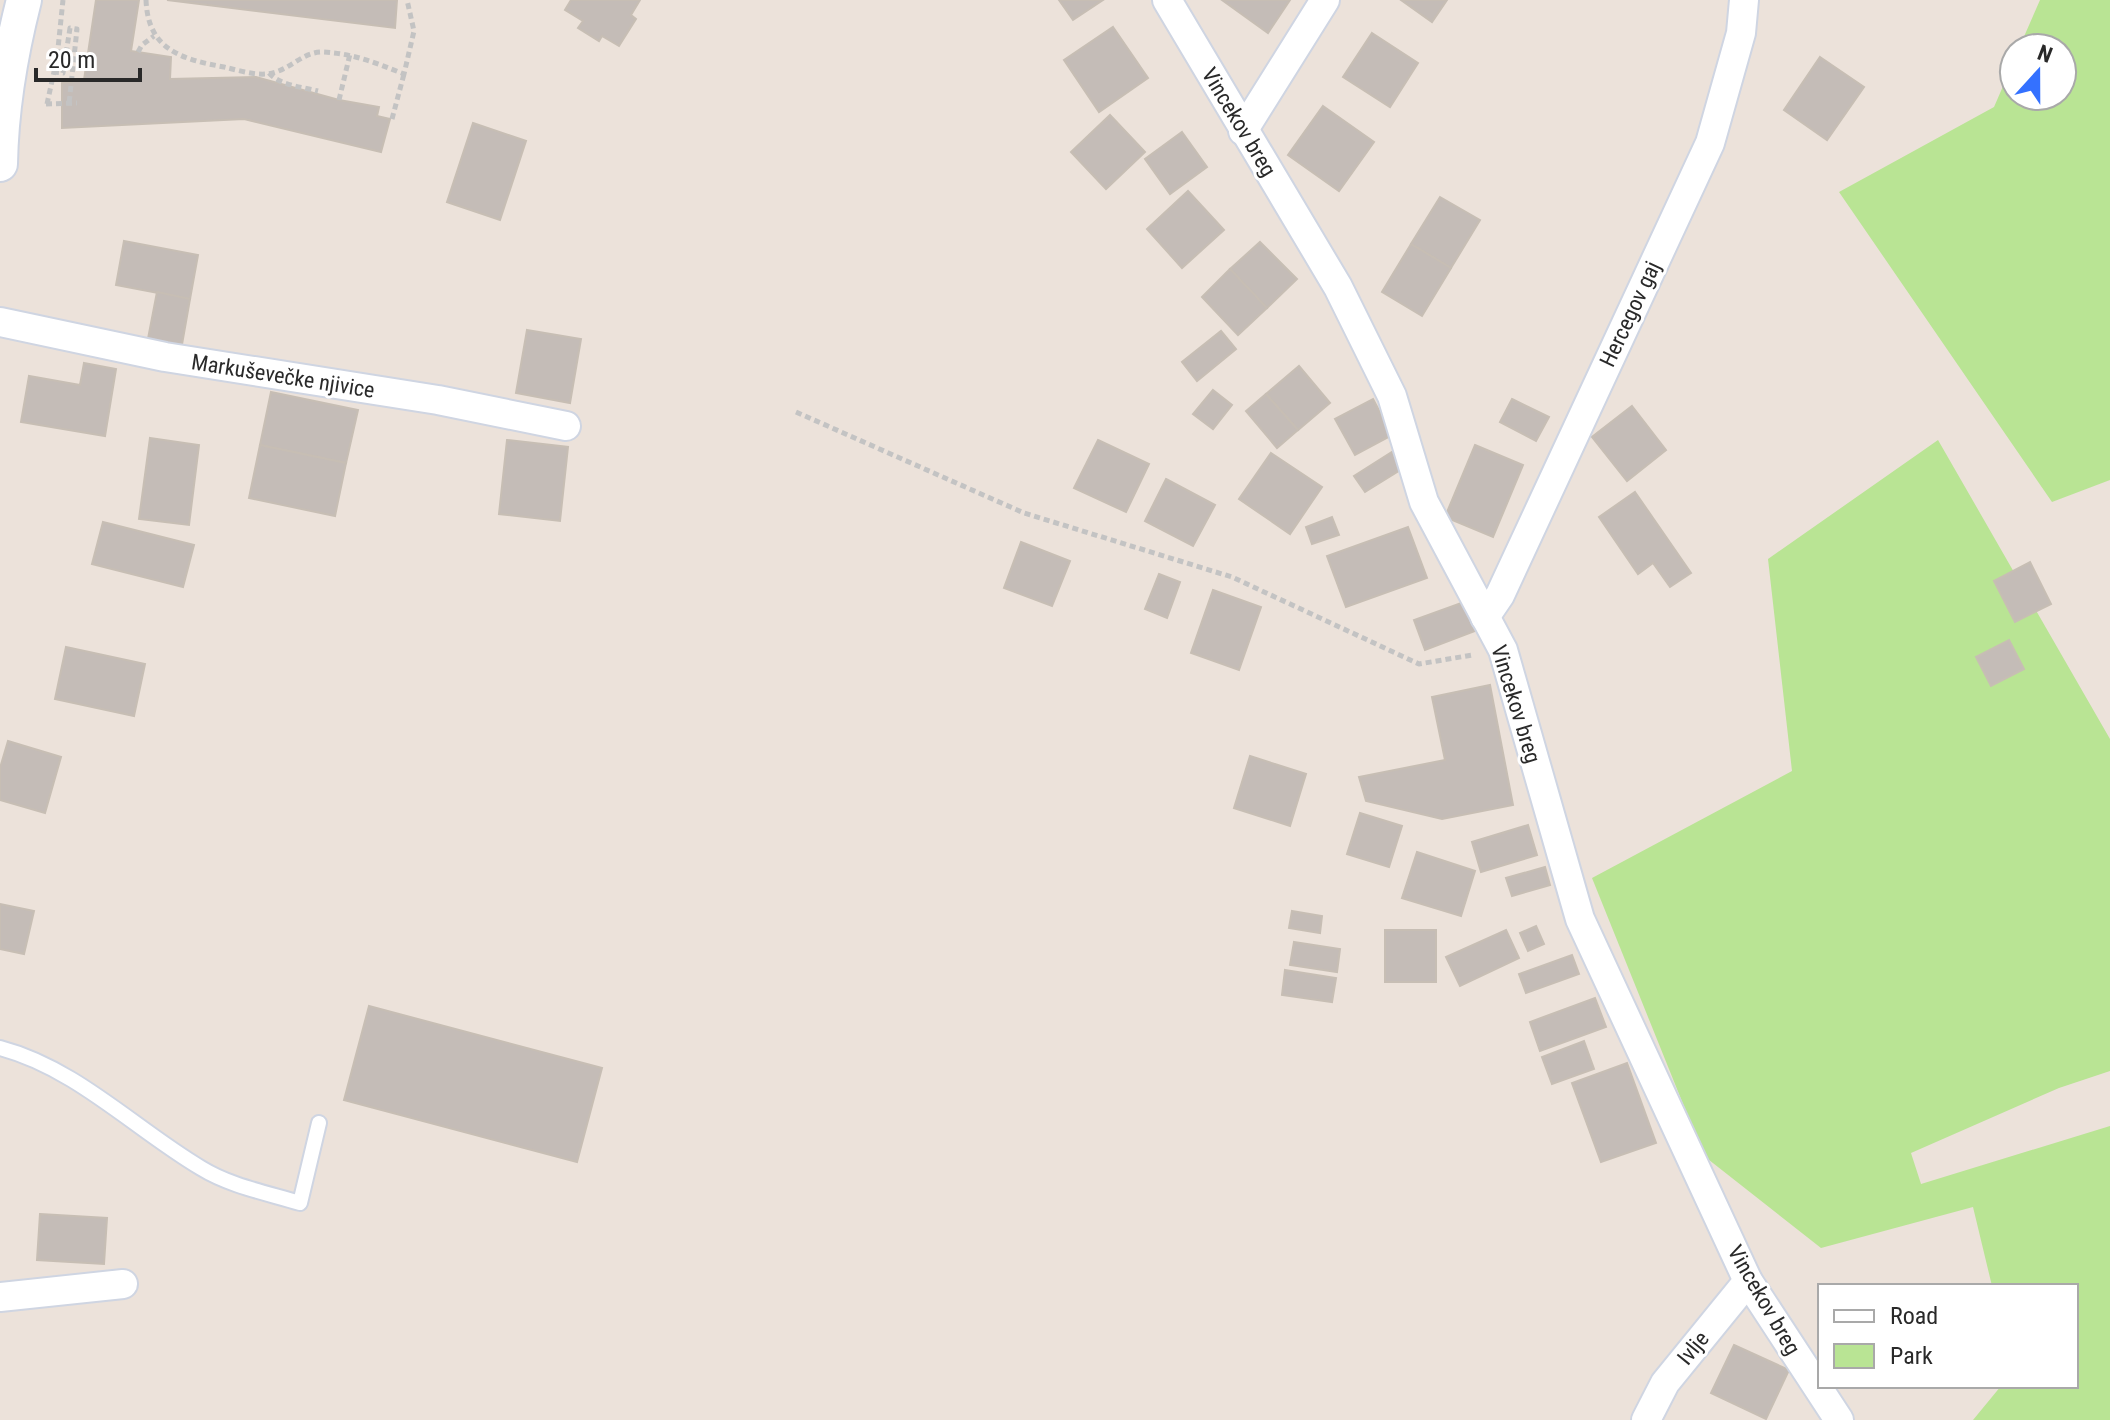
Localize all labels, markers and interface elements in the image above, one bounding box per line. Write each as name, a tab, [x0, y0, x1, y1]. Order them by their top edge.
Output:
scale bar	[36, 32, 140, 82]
north arrow	[1998, 32, 2078, 112]
text: N	[2034, 40, 2056, 68]
text: 20 m	[48, 46, 95, 74]
street label: Vincekov breg	[1197, 63, 1281, 181]
street label: Hercegov gaj	[1595, 257, 1665, 371]
street label: Markuševečke njivice	[190, 349, 376, 403]
street label: Vincekov breg	[1486, 642, 1546, 766]
street label: Vincekov breg	[1723, 1241, 1805, 1359]
legend	[1818, 1284, 2078, 1388]
text: Road	[1890, 1302, 1938, 1330]
street label: Ivlje	[1672, 1326, 1714, 1370]
text: Park	[1890, 1342, 1933, 1370]

